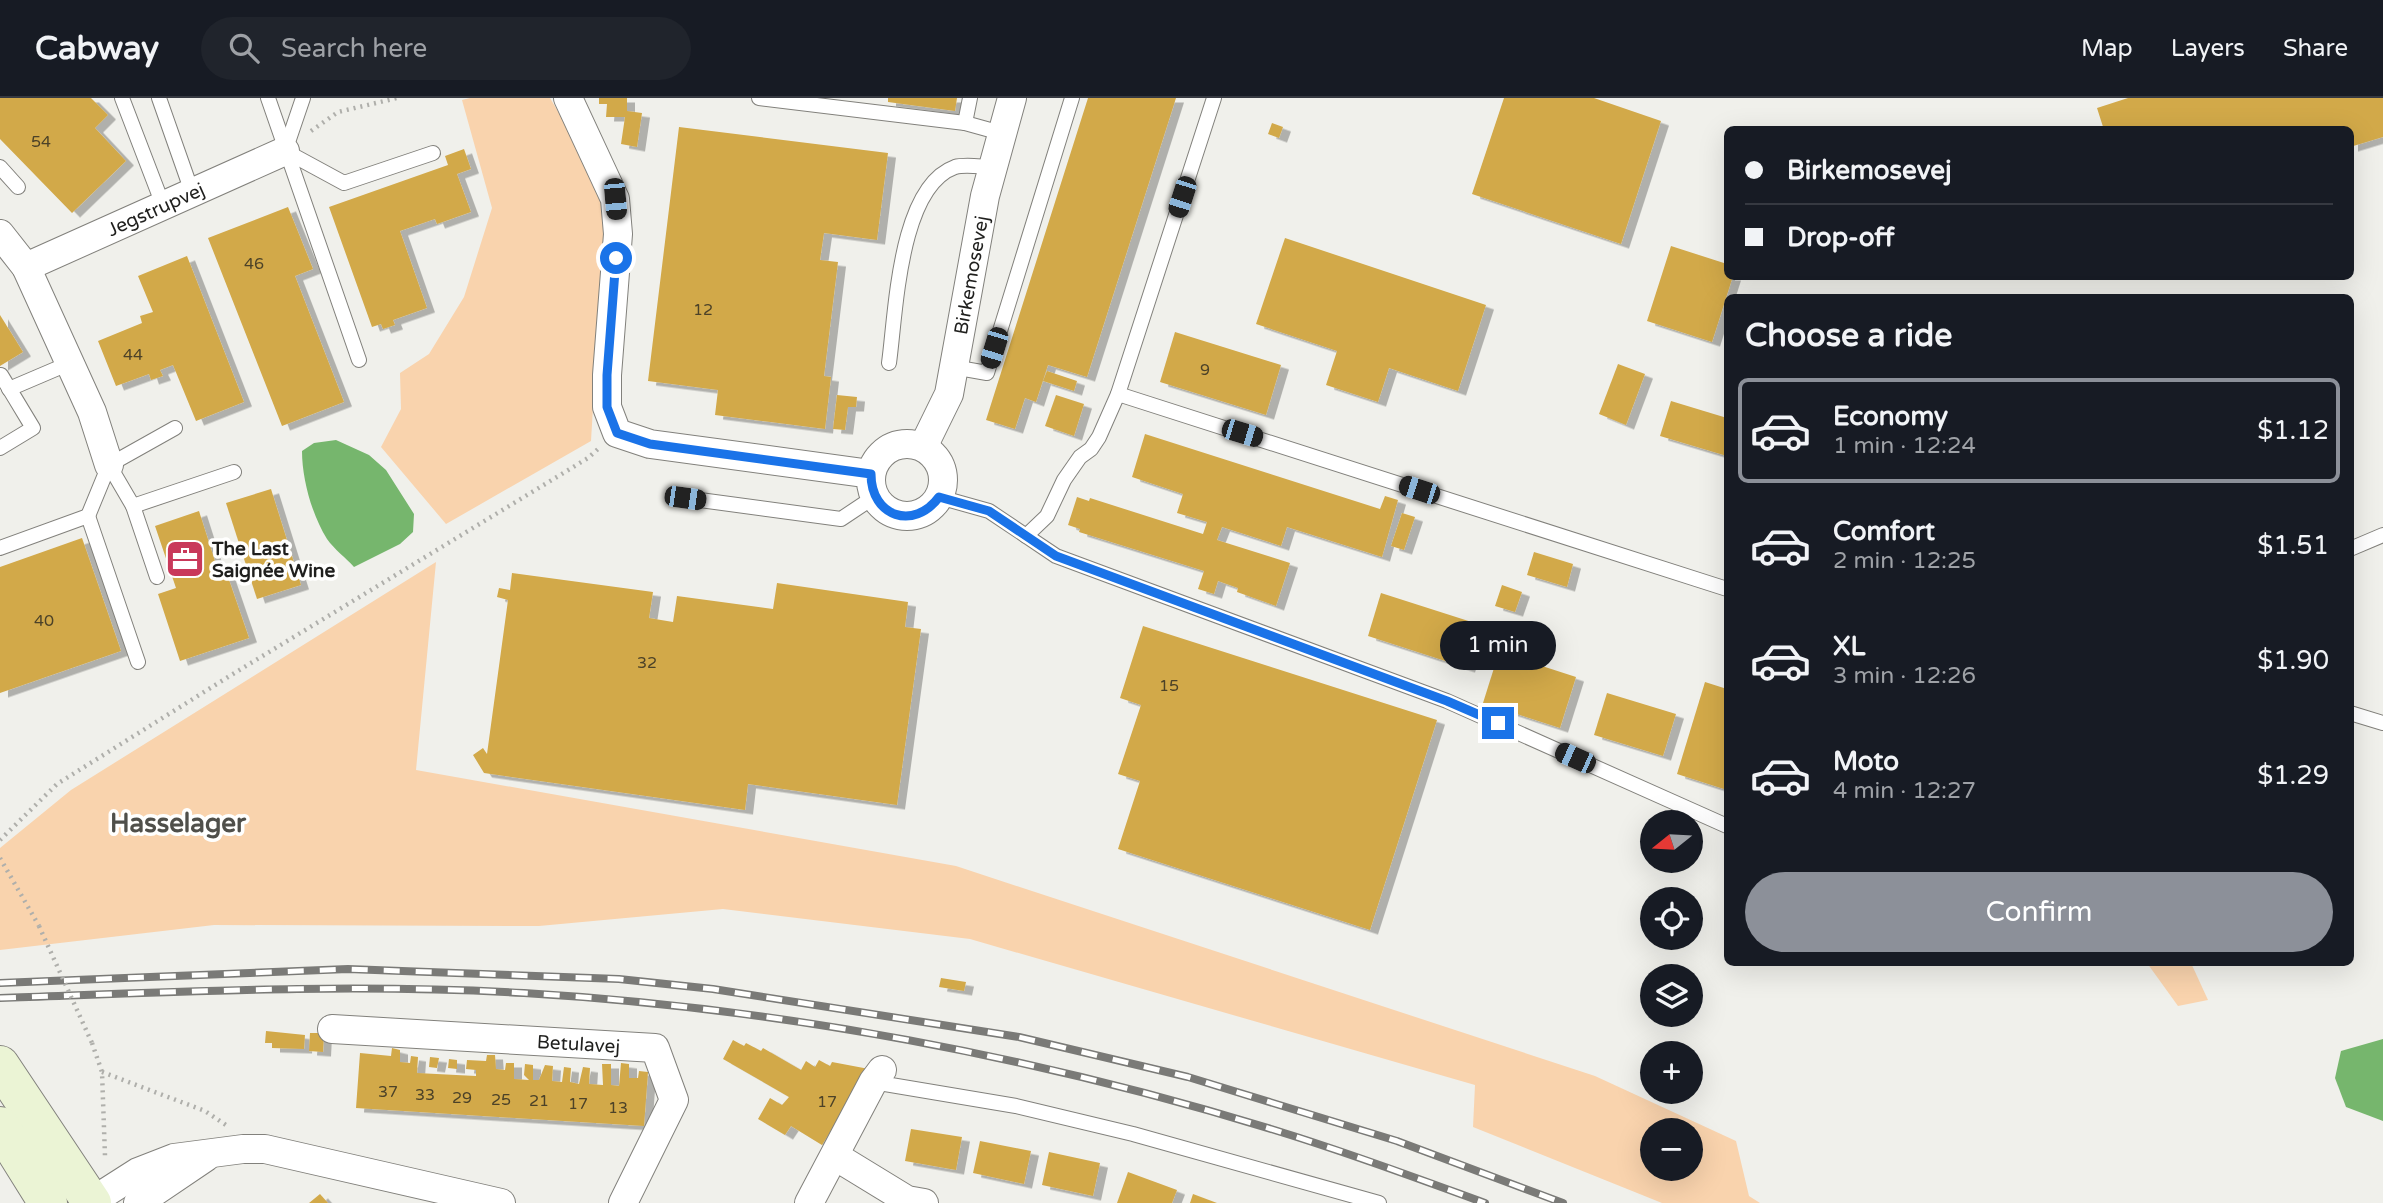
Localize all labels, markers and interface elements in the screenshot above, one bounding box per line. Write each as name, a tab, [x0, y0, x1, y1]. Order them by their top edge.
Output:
search box	[201, 17, 691, 80]
text: Cabway	[35, 29, 159, 68]
icon: search	[225, 29, 263, 67]
text: Search here	[281, 33, 427, 64]
text: Map	[2081, 34, 2133, 63]
text: Layers	[2171, 34, 2245, 63]
text: Share	[2283, 34, 2348, 63]
house number: 54	[31, 132, 51, 152]
text: Birkemosevej	[1787, 155, 1952, 186]
car	[1166, 174, 1199, 220]
car	[603, 177, 628, 221]
street label: Jegstrupvej	[104, 179, 208, 241]
street label: Birkemosevej	[950, 214, 993, 336]
text: Drop-off	[1787, 222, 1894, 253]
route start	[600, 242, 632, 274]
house number: 46	[244, 254, 264, 274]
house number: 12	[693, 300, 713, 320]
text: Choose a ride	[1745, 317, 1952, 355]
car	[978, 325, 1011, 371]
house number: 44	[123, 345, 143, 365]
house number: 9	[1200, 360, 1210, 380]
icon: car	[1749, 399, 1812, 462]
text: Economy	[1833, 401, 1948, 432]
text: $1.12	[2257, 415, 2329, 446]
car	[1219, 417, 1266, 449]
text: 1 min · 12:24	[1833, 432, 1976, 460]
car	[1396, 474, 1443, 506]
car	[663, 485, 708, 511]
icon: car	[1749, 514, 1812, 577]
text: Comfort	[1833, 516, 1935, 547]
text: $1.51	[2257, 530, 2329, 561]
office icon: The Last Saignée Wine	[164, 538, 206, 580]
place label: The Last Saignée Wine	[211, 538, 335, 583]
text: 2 min · 12:25	[1833, 547, 1976, 575]
house number: 40	[34, 611, 54, 631]
callout: 1 min	[1440, 622, 1556, 670]
icon: car	[1749, 629, 1812, 692]
text: 1 min	[1467, 631, 1529, 659]
text: XL	[1833, 631, 1865, 662]
text: $1.90	[2257, 645, 2329, 676]
house number: 32	[637, 653, 657, 673]
text: 3 min · 12:26	[1833, 662, 1976, 690]
house number: 15	[1159, 676, 1179, 696]
route end	[1482, 707, 1514, 739]
car	[1552, 740, 1599, 776]
icon: car	[1749, 744, 1812, 807]
text: Moto	[1833, 746, 1899, 777]
text: $1.29	[2257, 760, 2329, 791]
text: 4 min · 12:27	[1833, 777, 1976, 805]
district label: Hasselager	[110, 808, 247, 839]
north arrow	[1640, 810, 1703, 873]
map controls	[1640, 810, 1703, 1181]
button: Confirm	[1745, 872, 2333, 952]
button: locate	[1640, 887, 1703, 950]
button: layers	[1640, 964, 1703, 1027]
street label: Betulavej	[536, 1031, 621, 1058]
button: +	[1640, 1041, 1703, 1104]
house number: 37	[378, 1082, 398, 1102]
house number: 33	[415, 1085, 435, 1105]
house number: 29	[452, 1088, 472, 1108]
house number: 25	[491, 1090, 511, 1110]
house number: 21	[529, 1091, 549, 1111]
house number: 17	[817, 1092, 837, 1112]
house number: 17	[568, 1094, 588, 1114]
house number: 13	[608, 1098, 628, 1118]
button: −	[1640, 1118, 1703, 1181]

